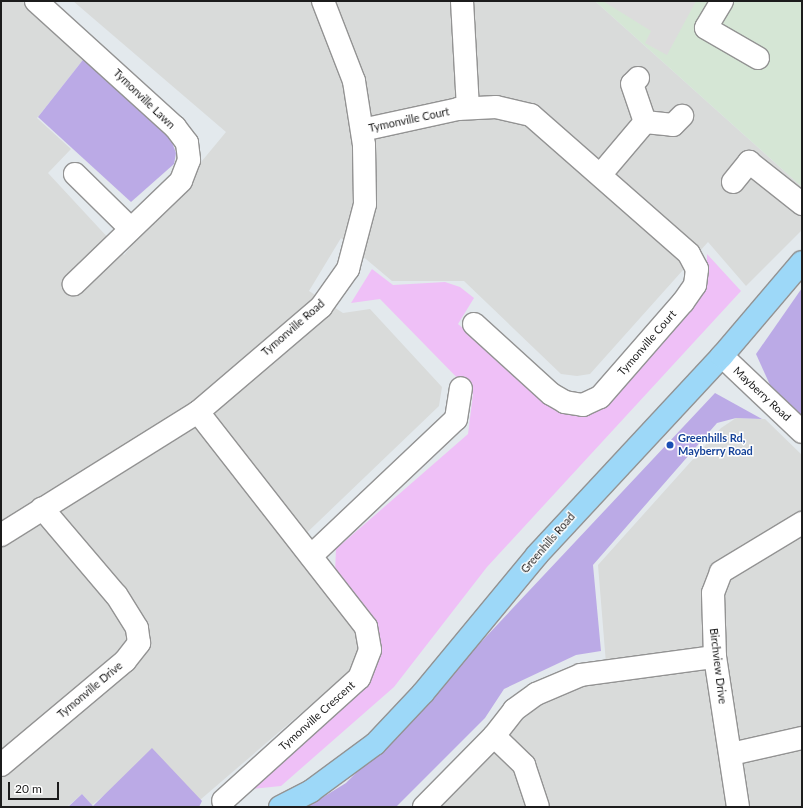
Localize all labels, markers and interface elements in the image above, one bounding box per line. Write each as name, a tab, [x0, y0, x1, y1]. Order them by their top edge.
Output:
street label: Tymonville Lawn	[110, 66, 178, 132]
street label: Tymonville Court	[367, 105, 451, 135]
street label: Tymonville Road	[259, 297, 327, 359]
street label: Tymonville Court	[615, 308, 679, 378]
street label: Mayberry Road	[730, 364, 794, 424]
place label: Greenhills Rd, Mayberry Road	[678, 432, 753, 458]
marker: Greenhills Rd, Mayberry Road	[665, 440, 675, 450]
street label: Greenhills Road	[518, 510, 578, 576]
street label: Birchview Drive	[707, 627, 729, 705]
street label: Tymonville Drive	[55, 659, 125, 721]
street label: Tymonville Crescent	[276, 679, 358, 753]
scale bar	[10, 774, 61, 800]
text: 20 m	[15, 781, 42, 796]

